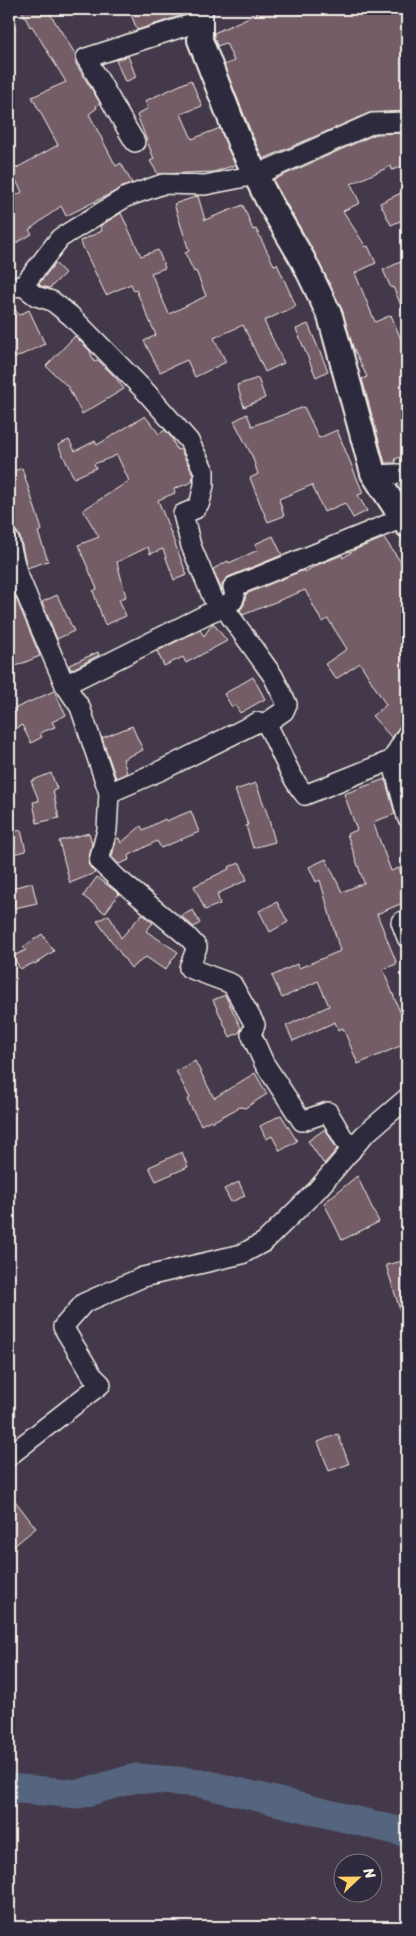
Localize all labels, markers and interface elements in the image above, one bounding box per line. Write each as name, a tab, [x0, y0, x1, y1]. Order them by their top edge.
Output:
north arrow	[334, 1854, 384, 1904]
text: N	[356, 1863, 383, 1883]

